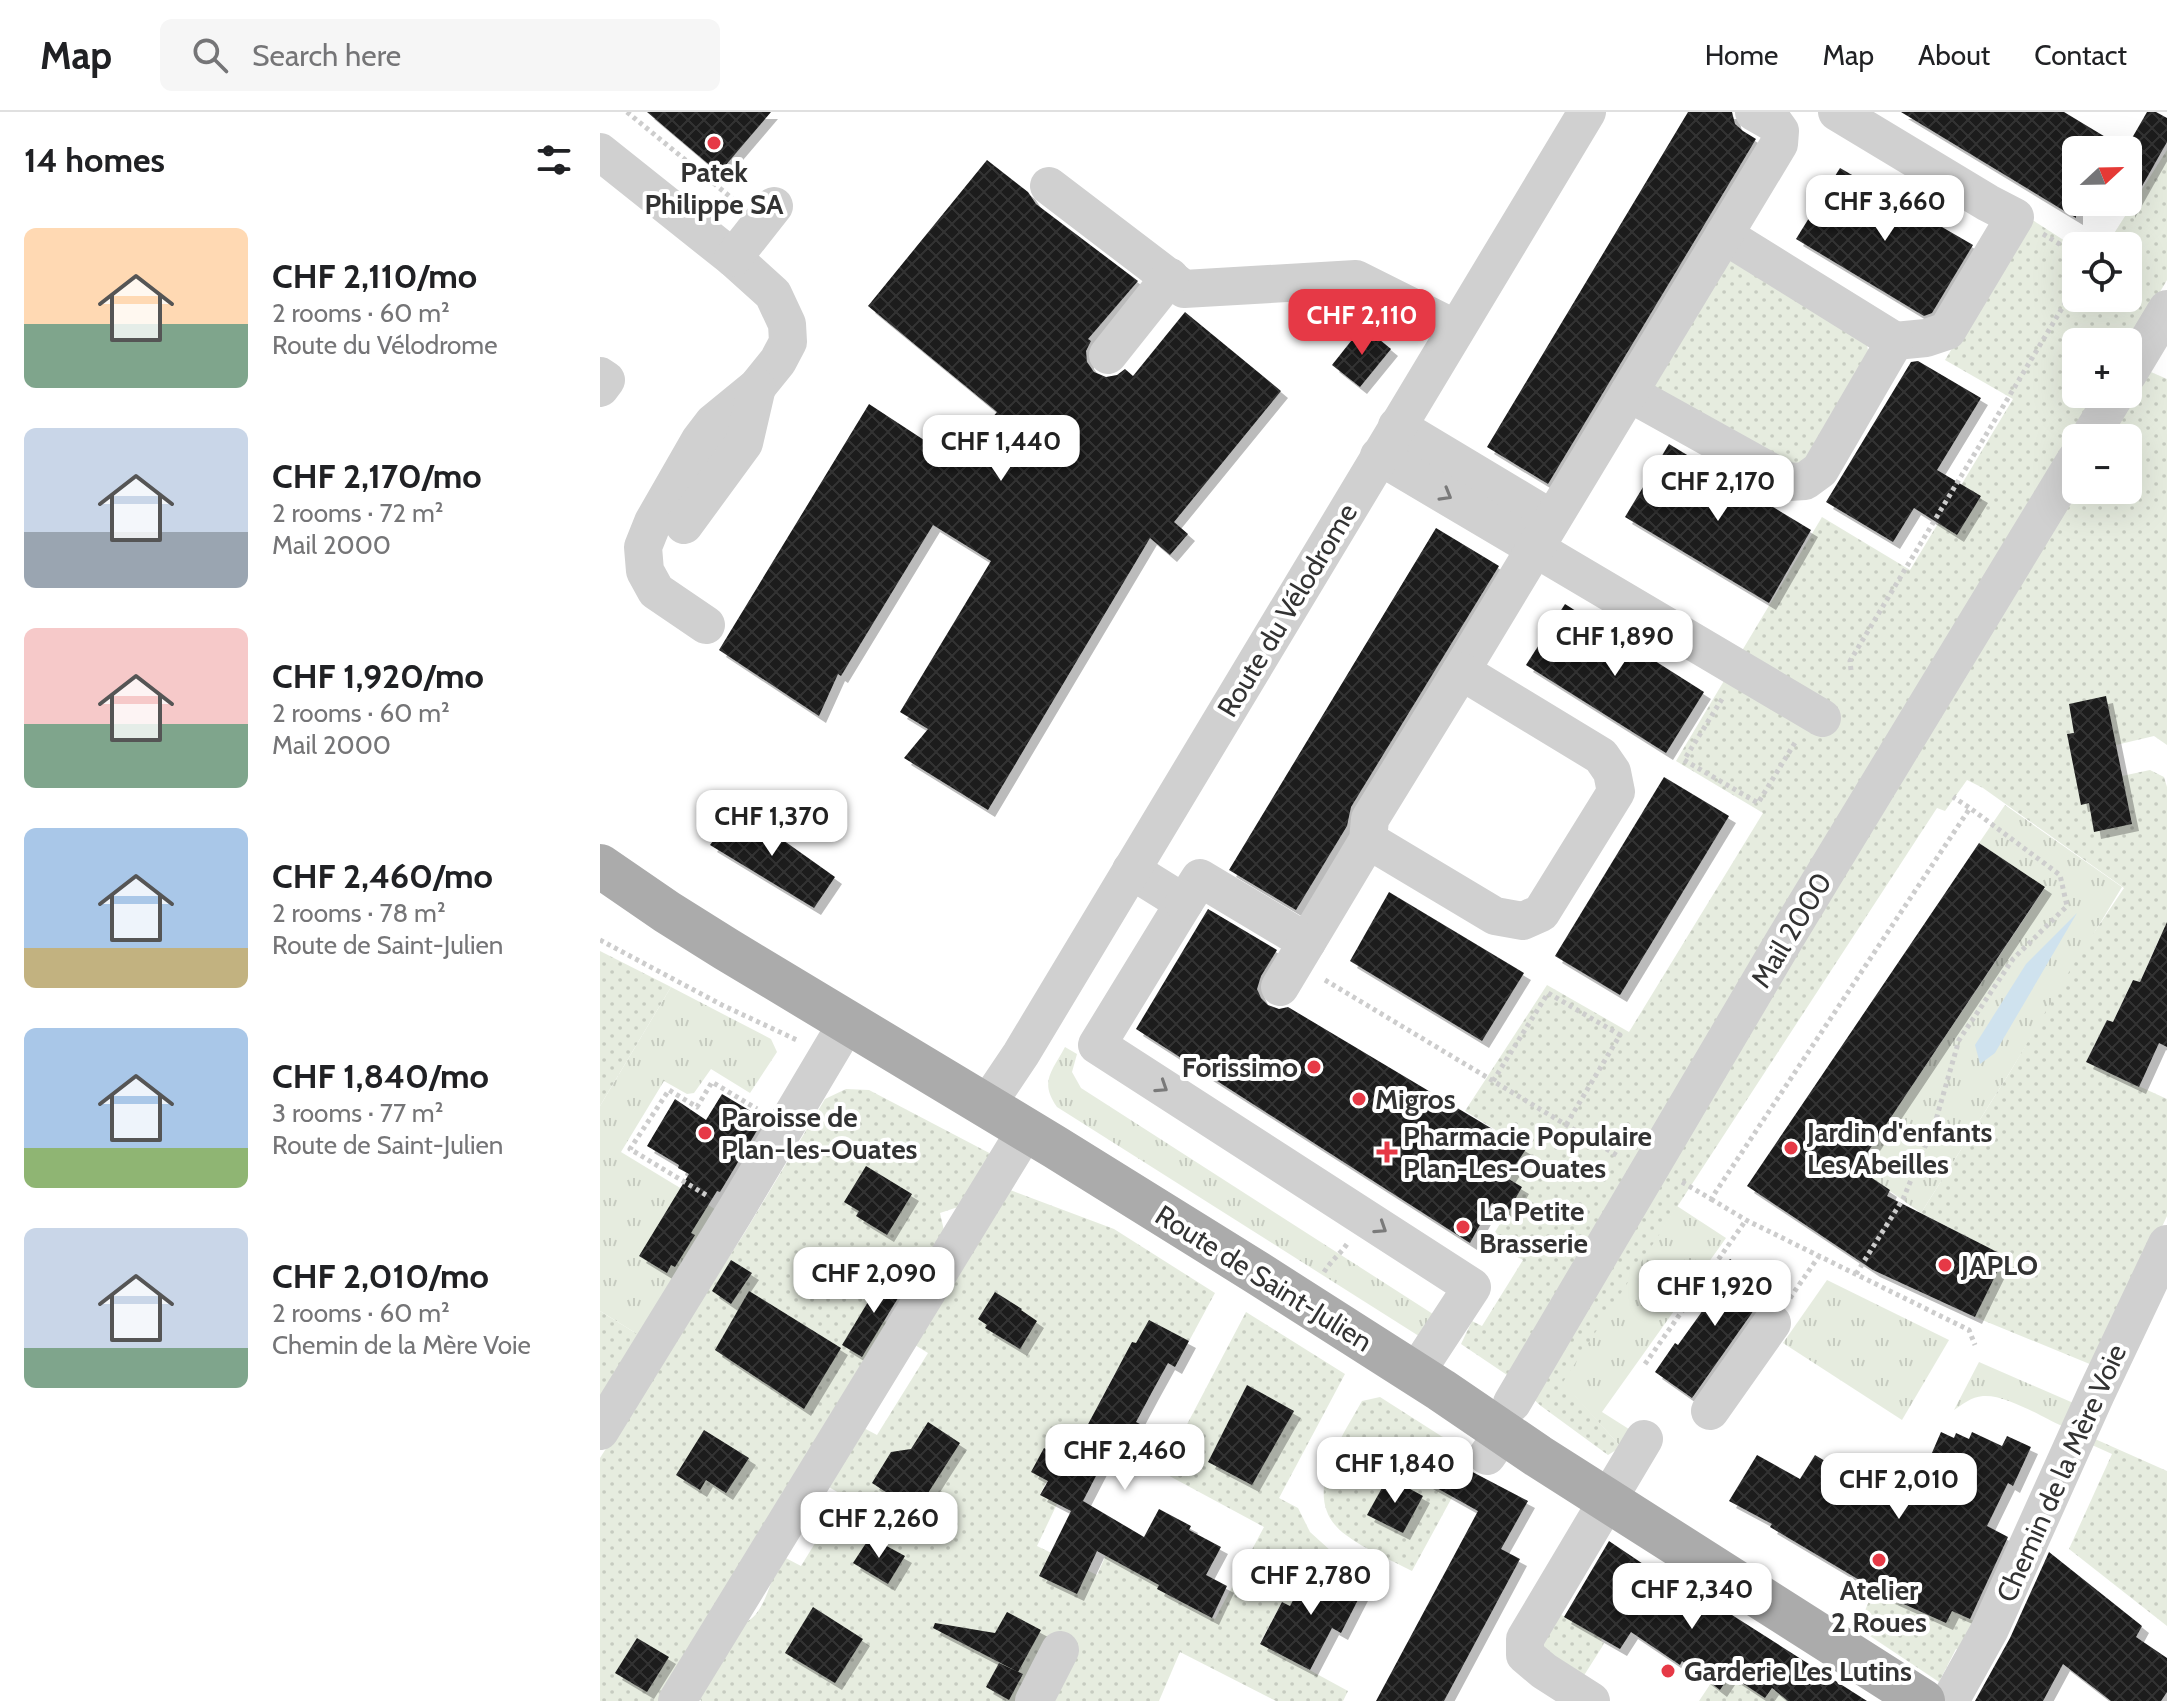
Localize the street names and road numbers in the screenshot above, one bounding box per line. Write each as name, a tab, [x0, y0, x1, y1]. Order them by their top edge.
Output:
street label: Route du Vélodrome	[1210, 497, 1364, 723]
street label: Mail 2000	[1743, 866, 1839, 994]
street label: Route de Saint-Julien	[1149, 1198, 1379, 1358]
street label: Chemin de la Mère Voie	[1989, 1339, 2133, 1607]

